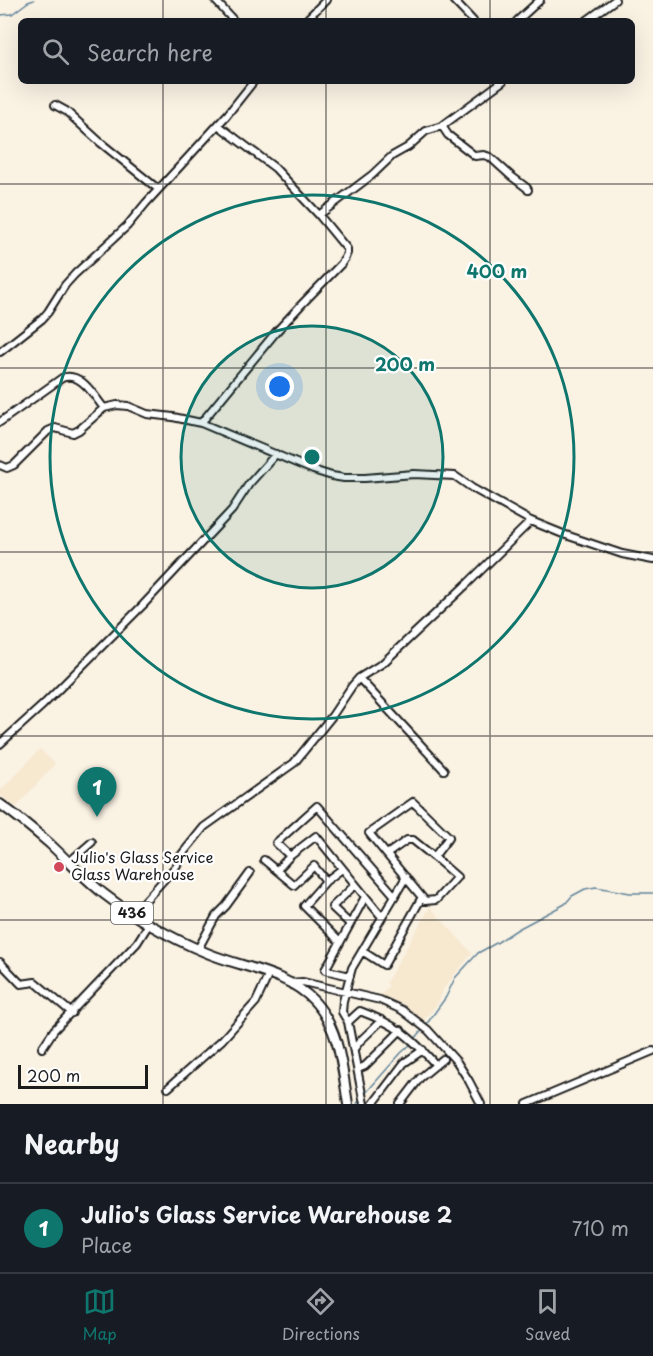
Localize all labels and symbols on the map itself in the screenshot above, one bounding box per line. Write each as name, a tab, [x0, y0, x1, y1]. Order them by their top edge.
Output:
text: 400 m	[467, 257, 527, 284]
text: 200 m	[375, 350, 435, 377]
your location	[265, 372, 294, 401]
centre of rings	[302, 447, 322, 467]
pin: 1	[78, 768, 116, 817]
place label: Julio's Glass Service Glass Warehouse	[71, 845, 213, 885]
marker: Julio's Glass Service Glass Warehouse	[52, 860, 66, 874]
road number: 436	[111, 902, 153, 924]
scale bar	[18, 1062, 148, 1090]

